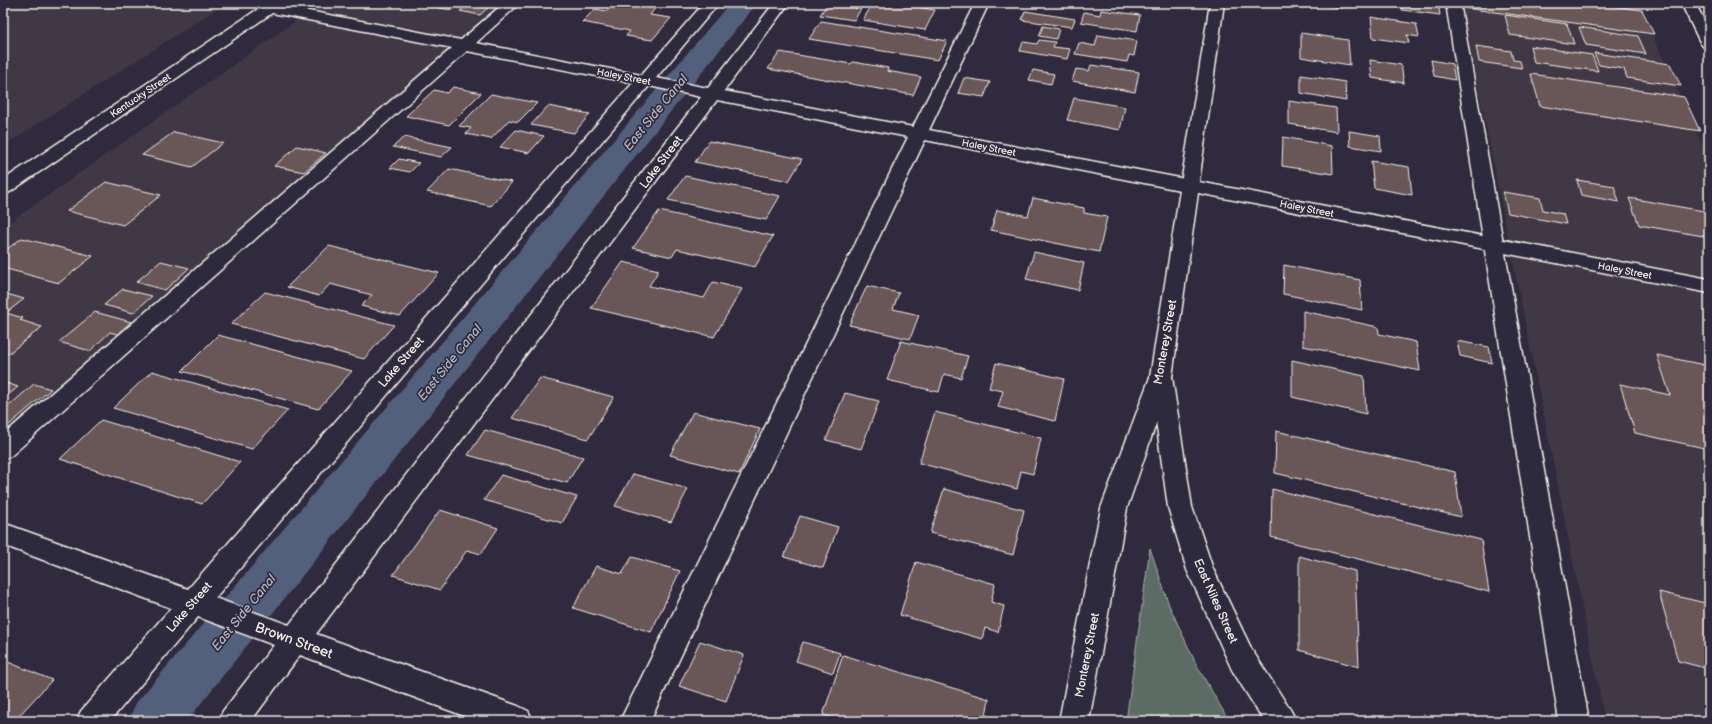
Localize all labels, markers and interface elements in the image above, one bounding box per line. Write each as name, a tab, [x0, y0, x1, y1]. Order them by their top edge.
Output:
street label: Haley Street	[596, 66, 652, 88]
street label: Kentucky Street	[108, 71, 173, 121]
water label: East Side Canal	[620, 71, 692, 154]
street label: Lake Street	[637, 133, 686, 192]
street label: Haley Street	[961, 137, 1017, 159]
street label: Haley Street	[1279, 198, 1335, 220]
street label: Haley Street	[1597, 260, 1653, 282]
street label: Monterey Street	[1151, 298, 1180, 386]
water label: East Side Canal	[414, 321, 486, 404]
street label: Lake Street	[375, 334, 428, 391]
street label: East Niles Street	[1190, 557, 1241, 646]
water label: East Side Canal	[208, 571, 280, 654]
street label: Lake Street	[163, 579, 216, 636]
street label: Monterey Street	[1072, 611, 1103, 699]
street label: Brown Street	[253, 619, 336, 663]

